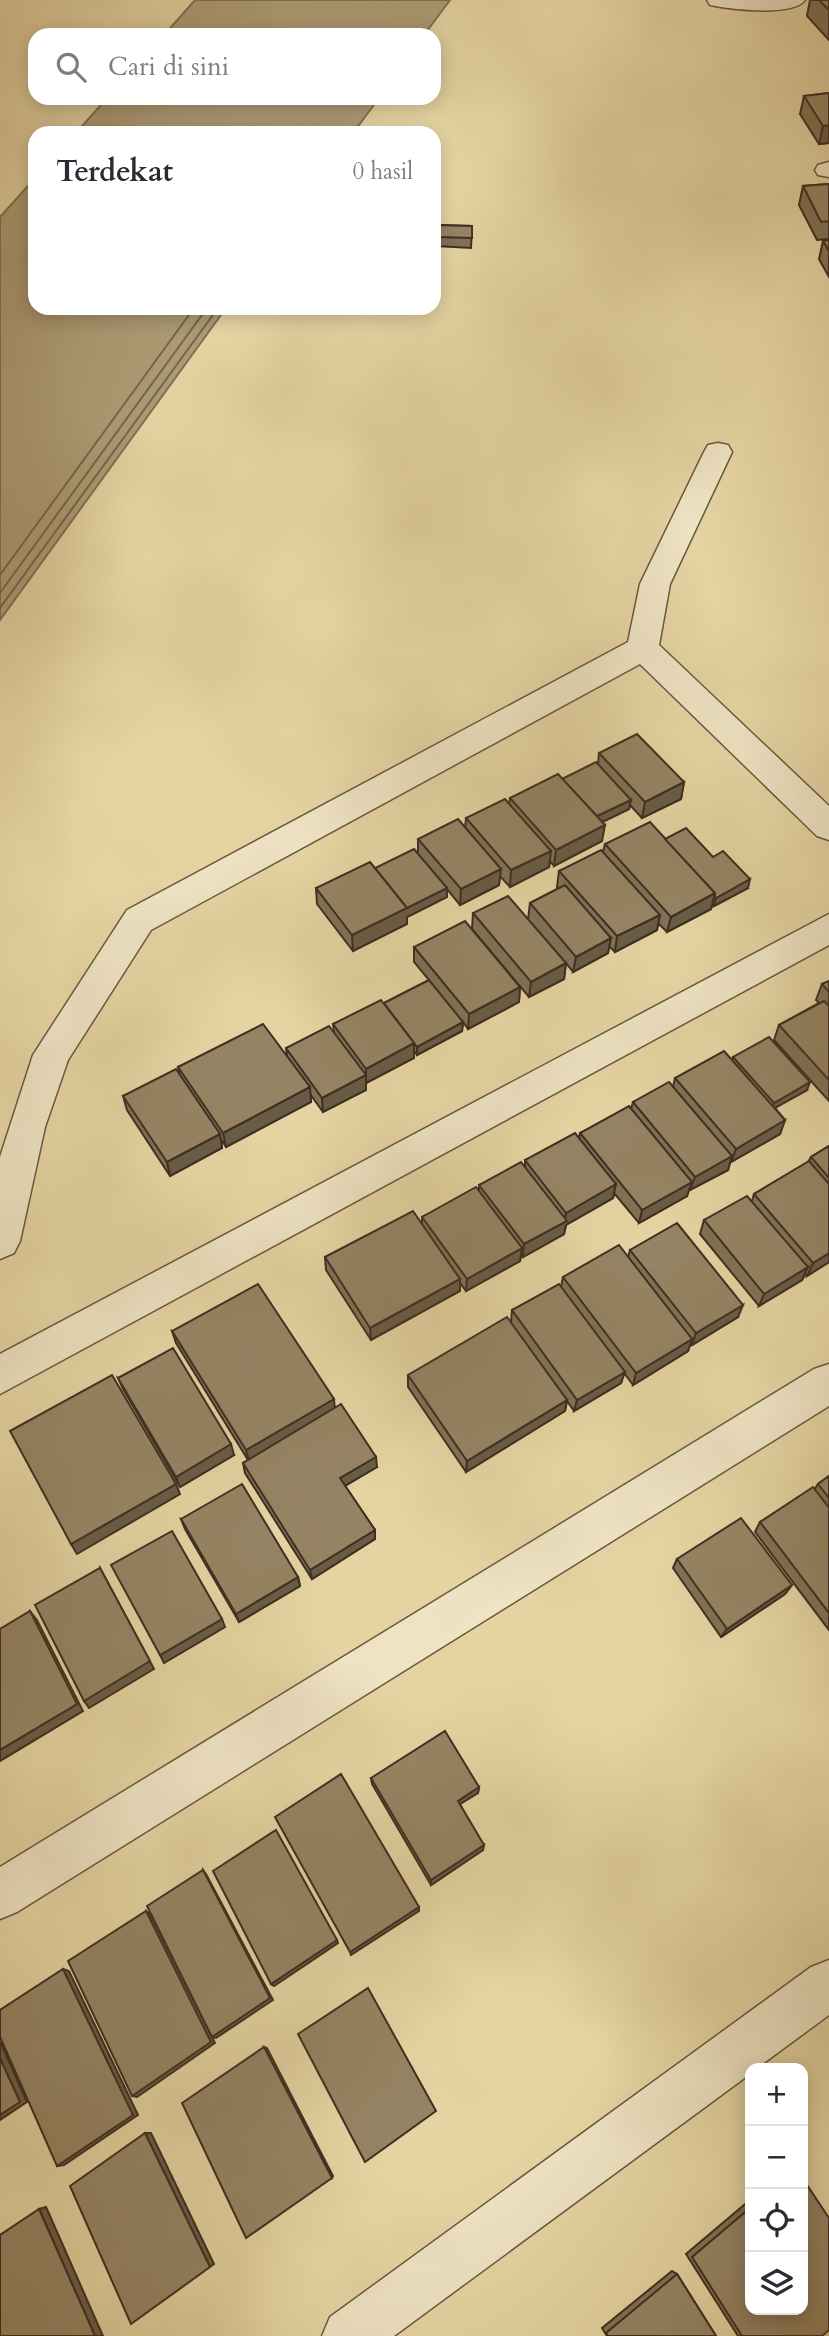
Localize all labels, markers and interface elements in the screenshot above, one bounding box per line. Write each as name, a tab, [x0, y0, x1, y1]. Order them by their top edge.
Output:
search box	[28, 28, 441, 105]
icon: search	[52, 48, 90, 86]
text: Cari di sini	[108, 49, 229, 84]
text: Terdekat	[56, 151, 173, 192]
text: 0 hasil	[352, 156, 413, 187]
map controls	[745, 2063, 808, 2315]
button: +	[745, 2063, 808, 2126]
button: −	[745, 2126, 808, 2189]
button: locate	[745, 2189, 808, 2252]
button: layers	[745, 2252, 808, 2315]

